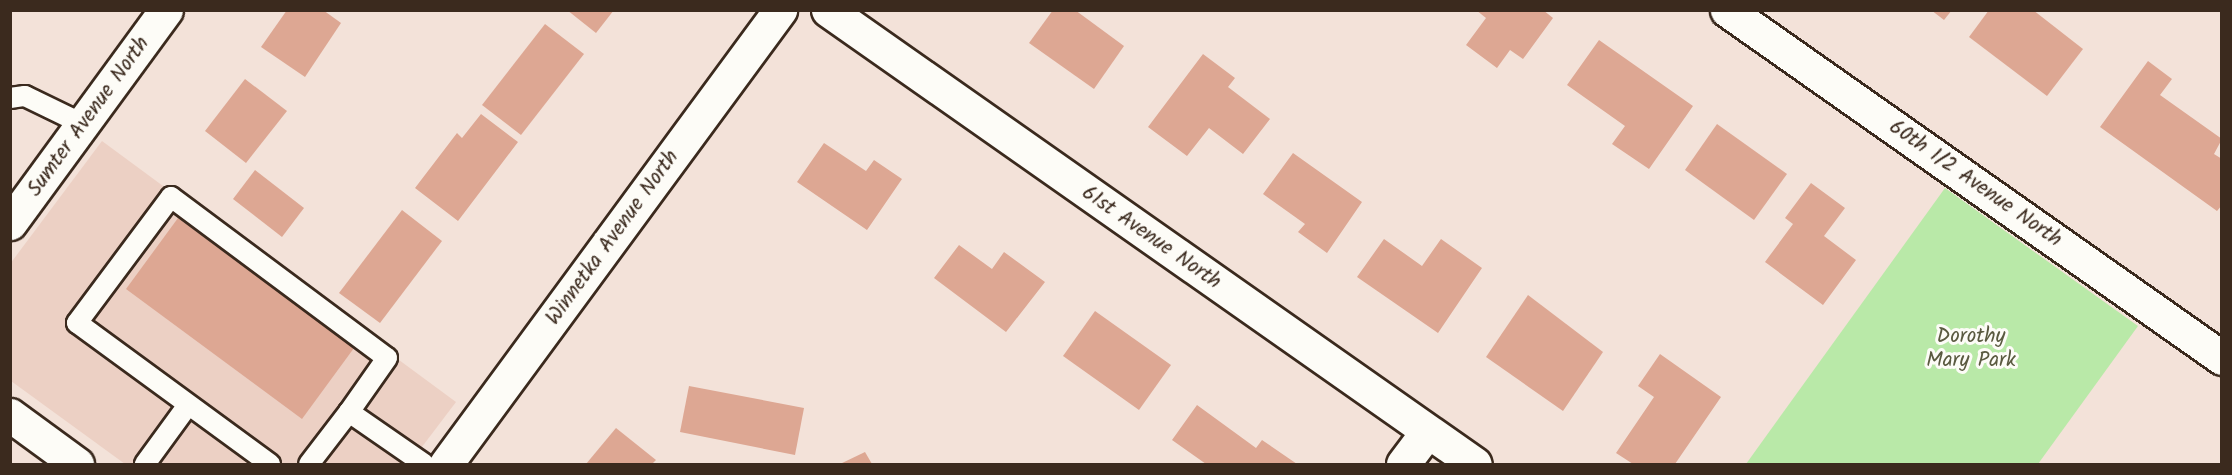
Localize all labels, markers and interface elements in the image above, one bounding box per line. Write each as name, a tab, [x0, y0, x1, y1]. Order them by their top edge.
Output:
street label: Sumter Avenue North	[23, 32, 155, 202]
street label: 60th 1/2 Avenue North	[1884, 115, 2066, 253]
street label: Winnetka Avenue North	[541, 146, 685, 330]
street label: 61st Avenue North	[1077, 181, 1225, 295]
park label: Dorothy Mary Park	[1926, 324, 2016, 374]

